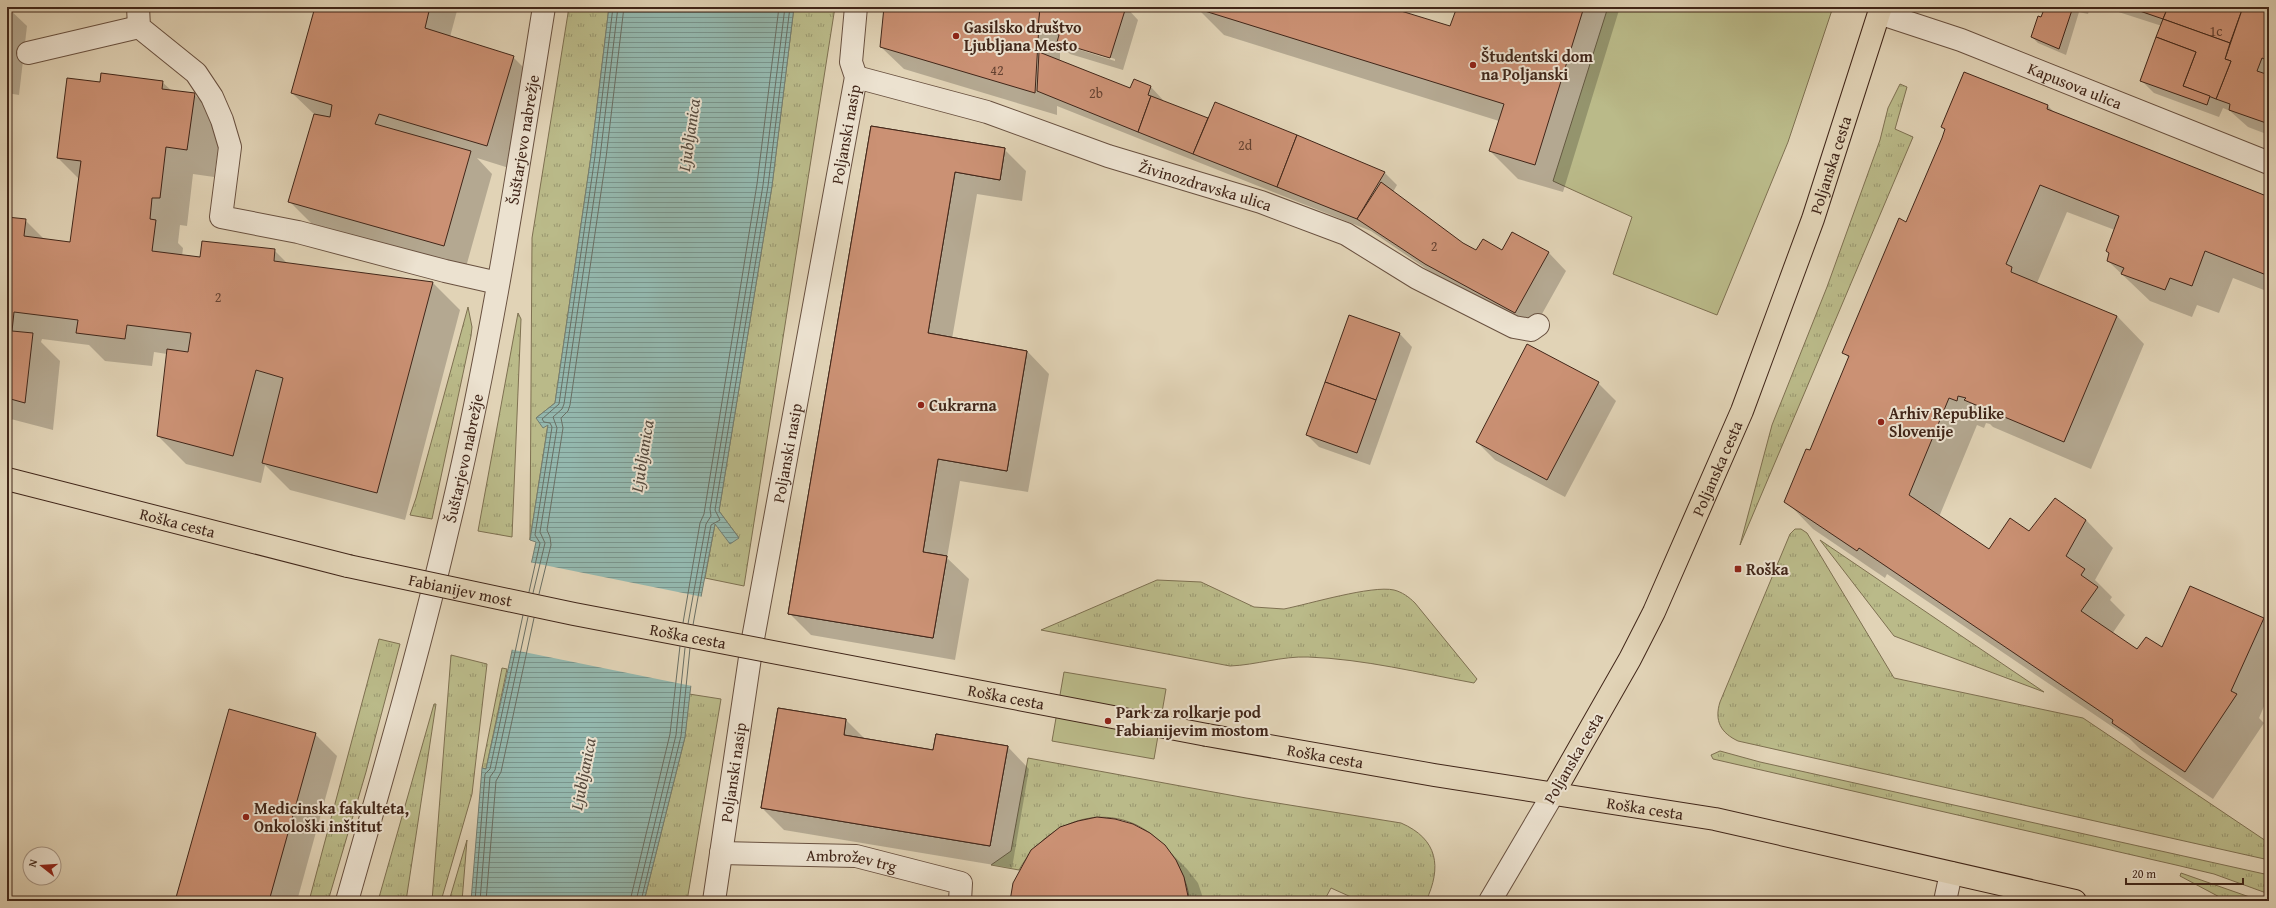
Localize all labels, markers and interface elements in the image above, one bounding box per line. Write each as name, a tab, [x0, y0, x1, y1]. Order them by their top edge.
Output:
place label: Gasilsko društvo Ljubljana Mesto	[964, 15, 1082, 57]
house number: 1c	[2210, 21, 2222, 41]
marker: Gasilsko društvo Ljubljana Mesto	[951, 31, 961, 41]
place label: Študentski dom na Poljanski	[1481, 44, 1593, 86]
street label: Kapusova ulica	[2024, 56, 2126, 115]
house number: 42	[990, 60, 1004, 80]
marker: Študentski dom na Poljanski	[1468, 60, 1478, 70]
street label: Šuštarjevo nabrežje	[500, 73, 545, 206]
street label: Poljanski nasip	[825, 82, 866, 186]
house number: 2b	[1089, 83, 1103, 103]
water label: Ljubljanica	[671, 97, 706, 174]
street label: Poljanska cesta	[1803, 112, 1857, 217]
house number: 2d	[1238, 135, 1253, 155]
street label: Živinozdravska ulica	[1136, 154, 1276, 217]
house number: 2	[1431, 236, 1437, 256]
house number: 2	[215, 287, 221, 307]
street label: Šuštarjevo nabrežje	[438, 392, 489, 525]
place label: Cukrarna	[929, 393, 998, 417]
marker: Cukrarna	[916, 400, 926, 410]
street label: Poljanski nasip	[766, 401, 808, 505]
place label: Arhiv Republike Slovenije	[1889, 401, 2004, 443]
street label: Poljanska cesta	[1685, 416, 1748, 520]
marker: Arhiv Republike Slovenije	[1876, 417, 1886, 427]
water label: Ljubljanica	[623, 418, 660, 495]
street label: Roška cesta	[137, 501, 218, 544]
place label: Roška	[1746, 557, 1789, 581]
marker: Roška	[1733, 564, 1743, 574]
street label: Fabianijev most	[407, 567, 515, 613]
street label: Roška cesta	[648, 617, 728, 655]
street label: Roška cesta	[966, 678, 1047, 716]
place label: Park za rolkarje pod Fabianijevim mostom	[1116, 700, 1269, 742]
street label: Poljanska cesta	[1537, 708, 1609, 808]
marker: Park za rolkarje pod Fabianijevim mostom	[1103, 716, 1113, 726]
street label: Poljanski nasip	[714, 720, 752, 824]
water label: Ljubljanica	[563, 736, 602, 813]
street label: Roška cesta	[1285, 737, 1366, 774]
street label: Roška cesta	[1605, 790, 1685, 826]
place label: Medicinska fakulteta, Onkološki inštitut	[254, 796, 409, 838]
marker: Medicinska fakulteta, Onkološki inštitut	[241, 812, 251, 822]
street label: Ambrožev trg	[806, 843, 900, 878]
north arrow	[22, 846, 62, 886]
text: N	[24, 857, 41, 869]
scale bar	[2126, 860, 2243, 886]
text: 20 m	[2132, 865, 2156, 882]

